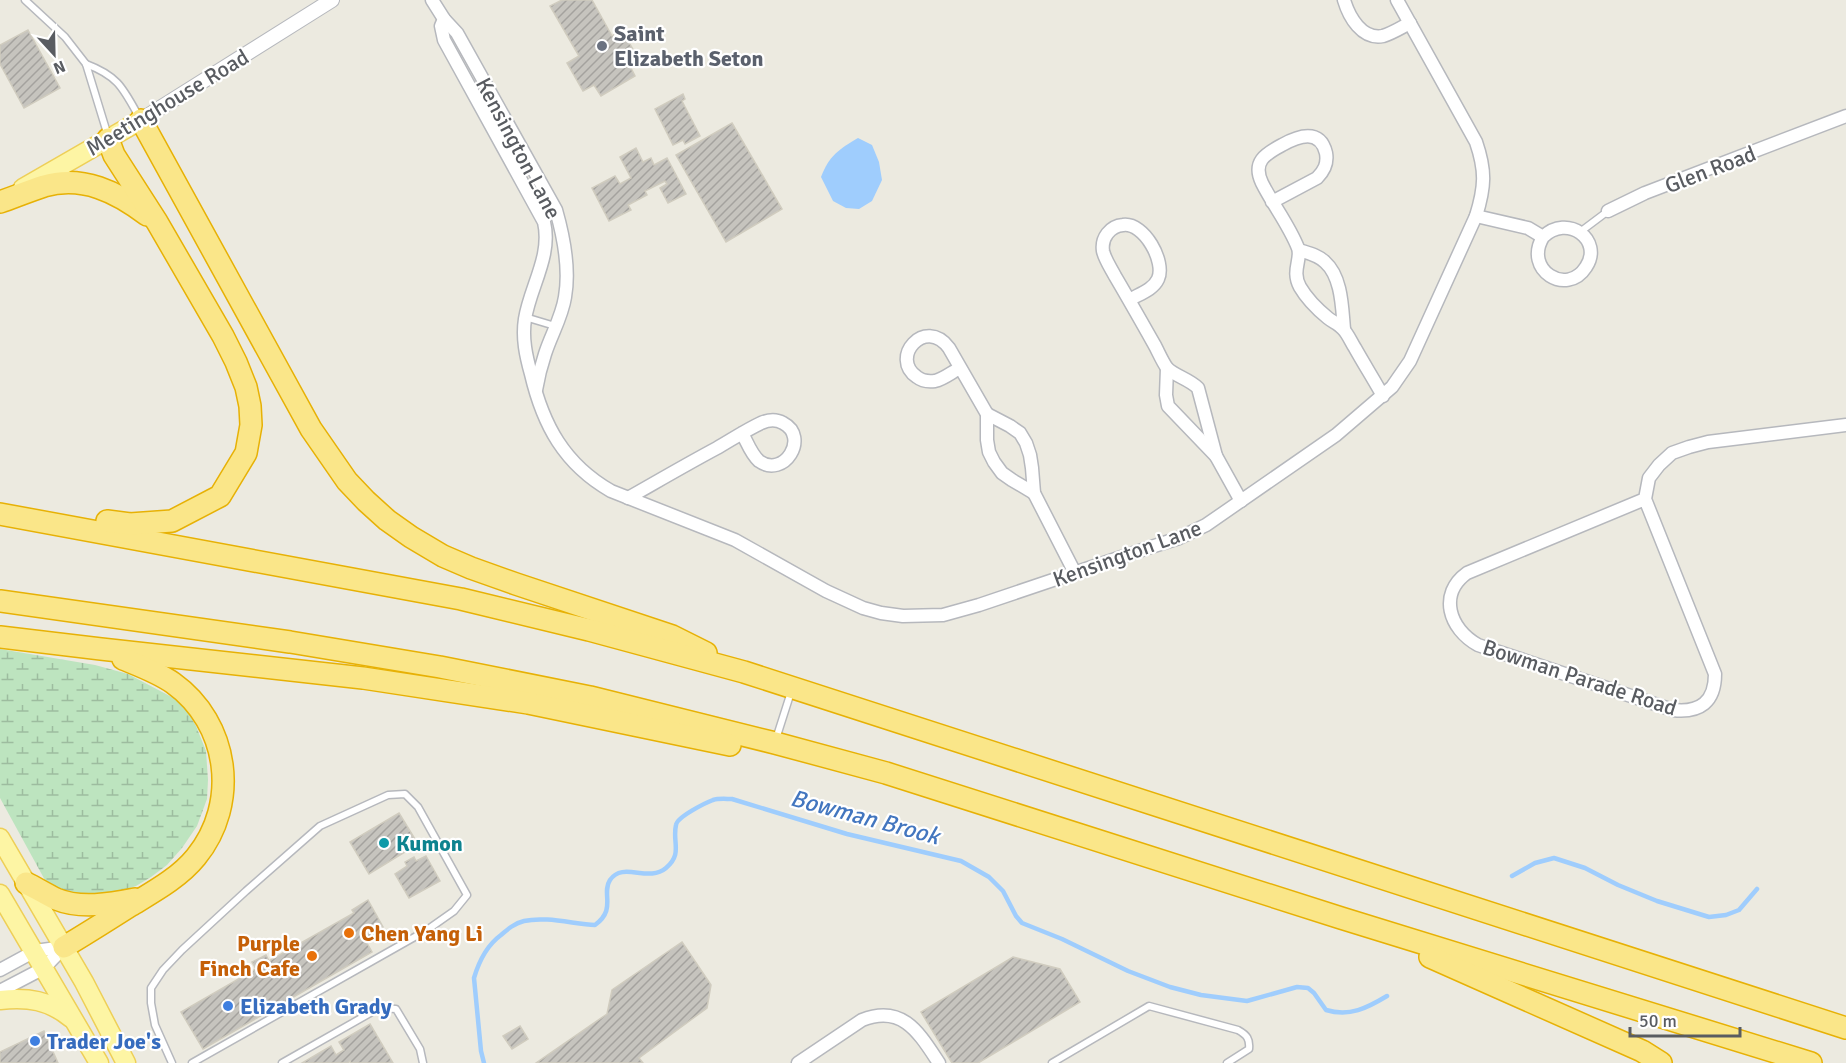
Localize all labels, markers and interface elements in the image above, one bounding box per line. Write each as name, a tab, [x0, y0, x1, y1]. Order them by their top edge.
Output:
place label: Saint Elizabeth Seton	[614, 20, 763, 72]
north arrow	[24, 24, 84, 84]
marker: Saint Elizabeth Seton	[595, 39, 609, 53]
street label: Meetinghouse Road	[81, 43, 254, 162]
text: N	[50, 56, 68, 78]
street label: Kensington Lane	[470, 73, 567, 224]
street label: Glen Road	[1661, 140, 1760, 199]
street label: Kensington Lane	[1049, 514, 1205, 593]
street label: Bowman Parade Road	[1479, 633, 1680, 722]
water label: Bowman Brook	[787, 783, 945, 852]
place label: Kumon	[396, 830, 463, 857]
marker: Kumon	[377, 836, 391, 850]
place label: Chen Yang Li	[361, 920, 483, 947]
marker: Chen Yang Li	[342, 926, 356, 940]
place label: Purple Finch Cafe	[199, 930, 300, 982]
marker: Purple Finch Cafe	[305, 949, 319, 963]
place label: Elizabeth Grady	[240, 993, 392, 1020]
marker: Elizabeth Grady	[221, 999, 235, 1013]
scale bar	[1630, 1000, 1740, 1038]
text: 50 m	[1639, 1010, 1677, 1032]
place label: Trader Joe's	[47, 1028, 161, 1055]
marker: Trader Joe's	[28, 1034, 42, 1048]

